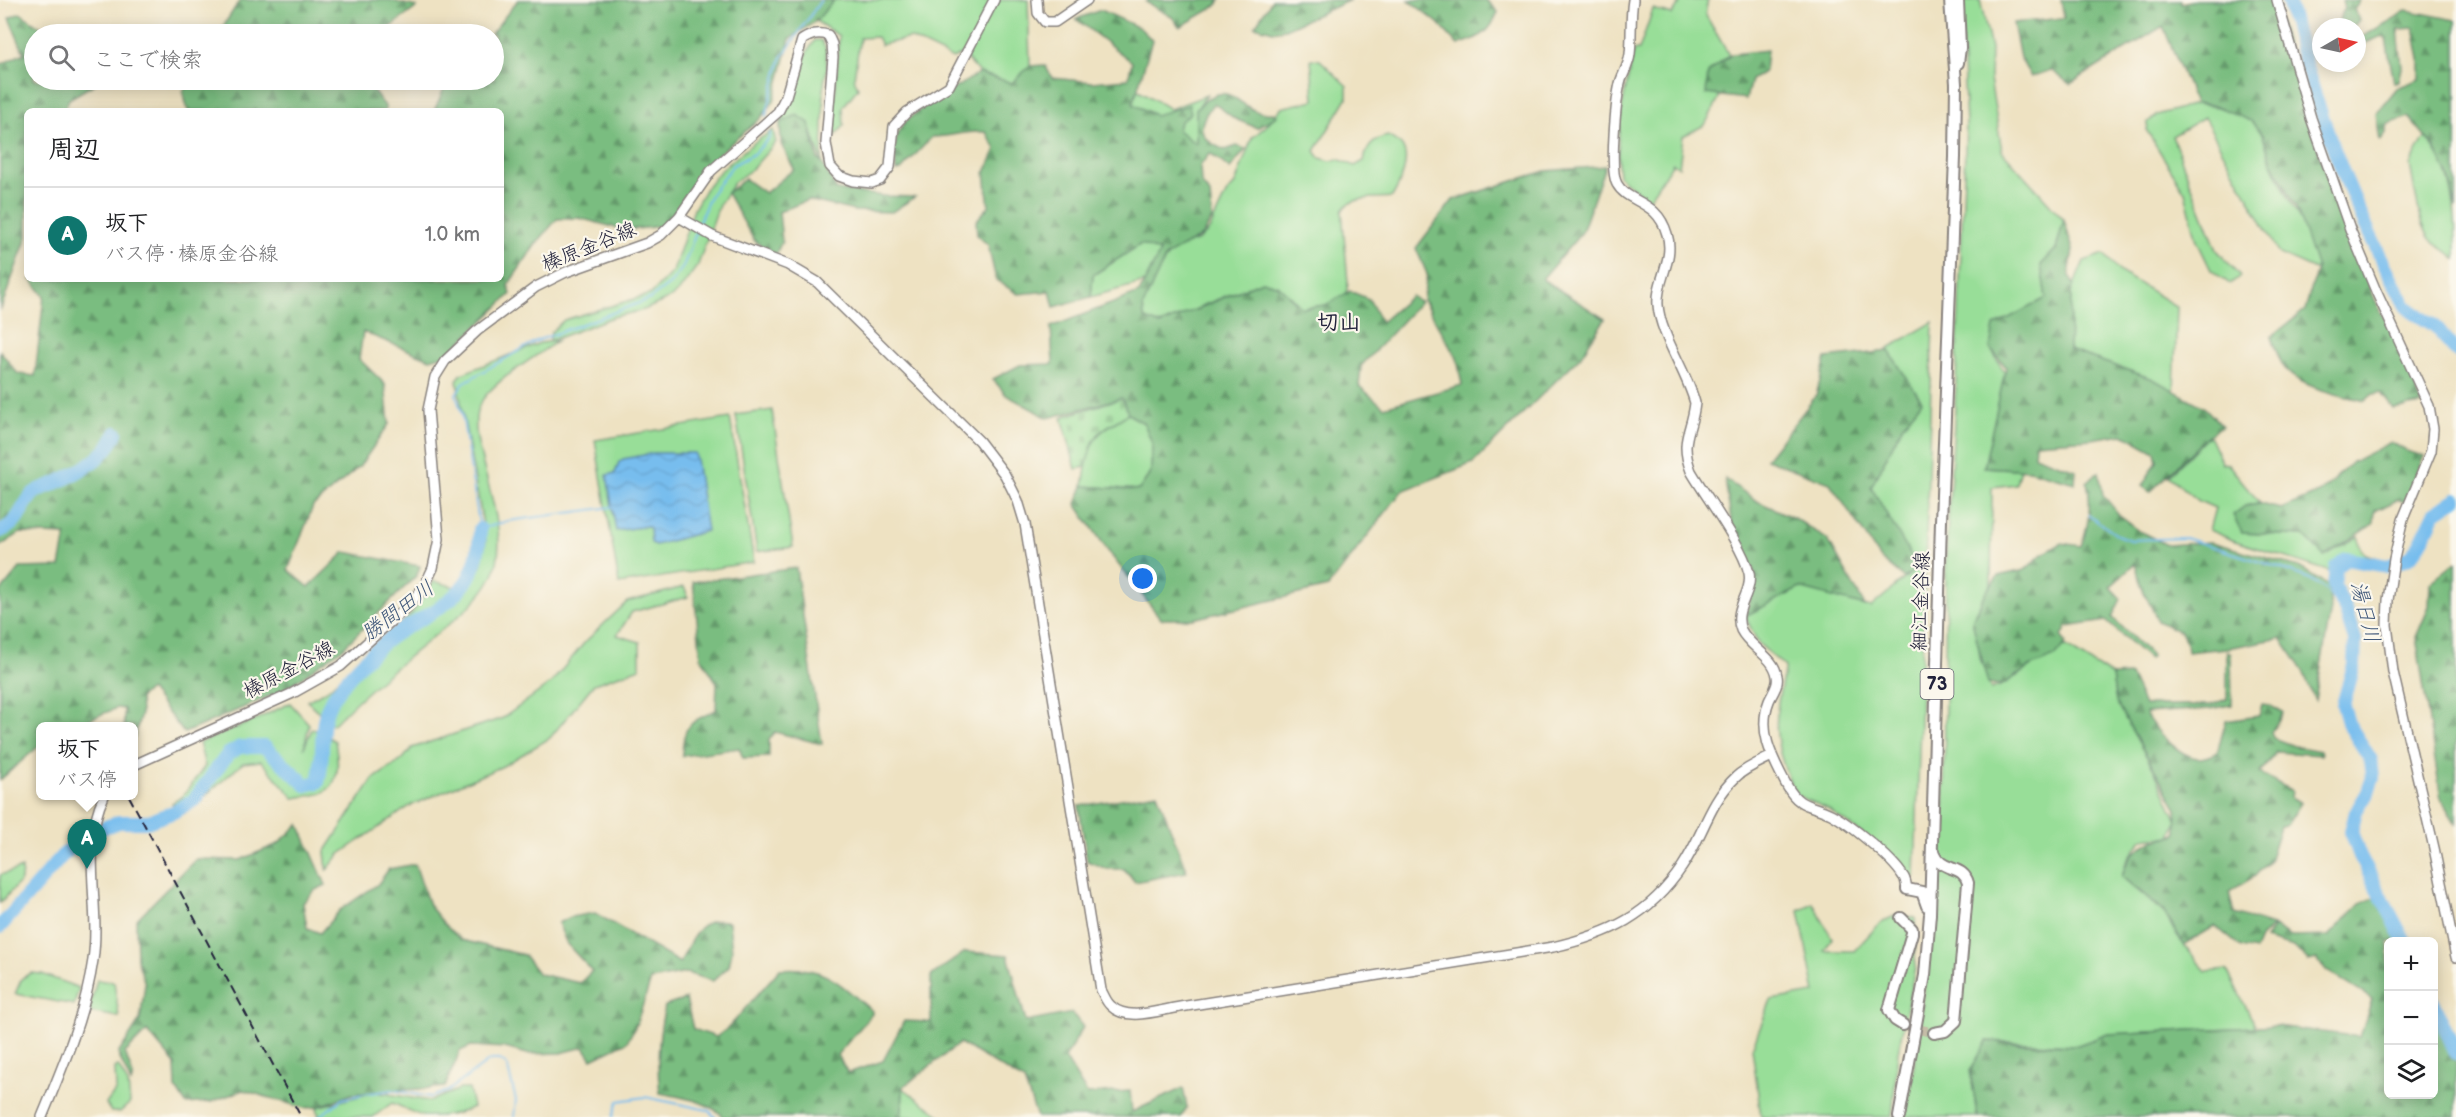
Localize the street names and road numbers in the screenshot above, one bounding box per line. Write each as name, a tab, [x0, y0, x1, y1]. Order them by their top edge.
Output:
street label: 榛原金谷線	[538, 217, 640, 277]
street label: 細江金谷線	[1907, 551, 1935, 651]
street label: 榛原金谷線	[239, 636, 339, 704]
road number: 73	[1920, 669, 1954, 699]

